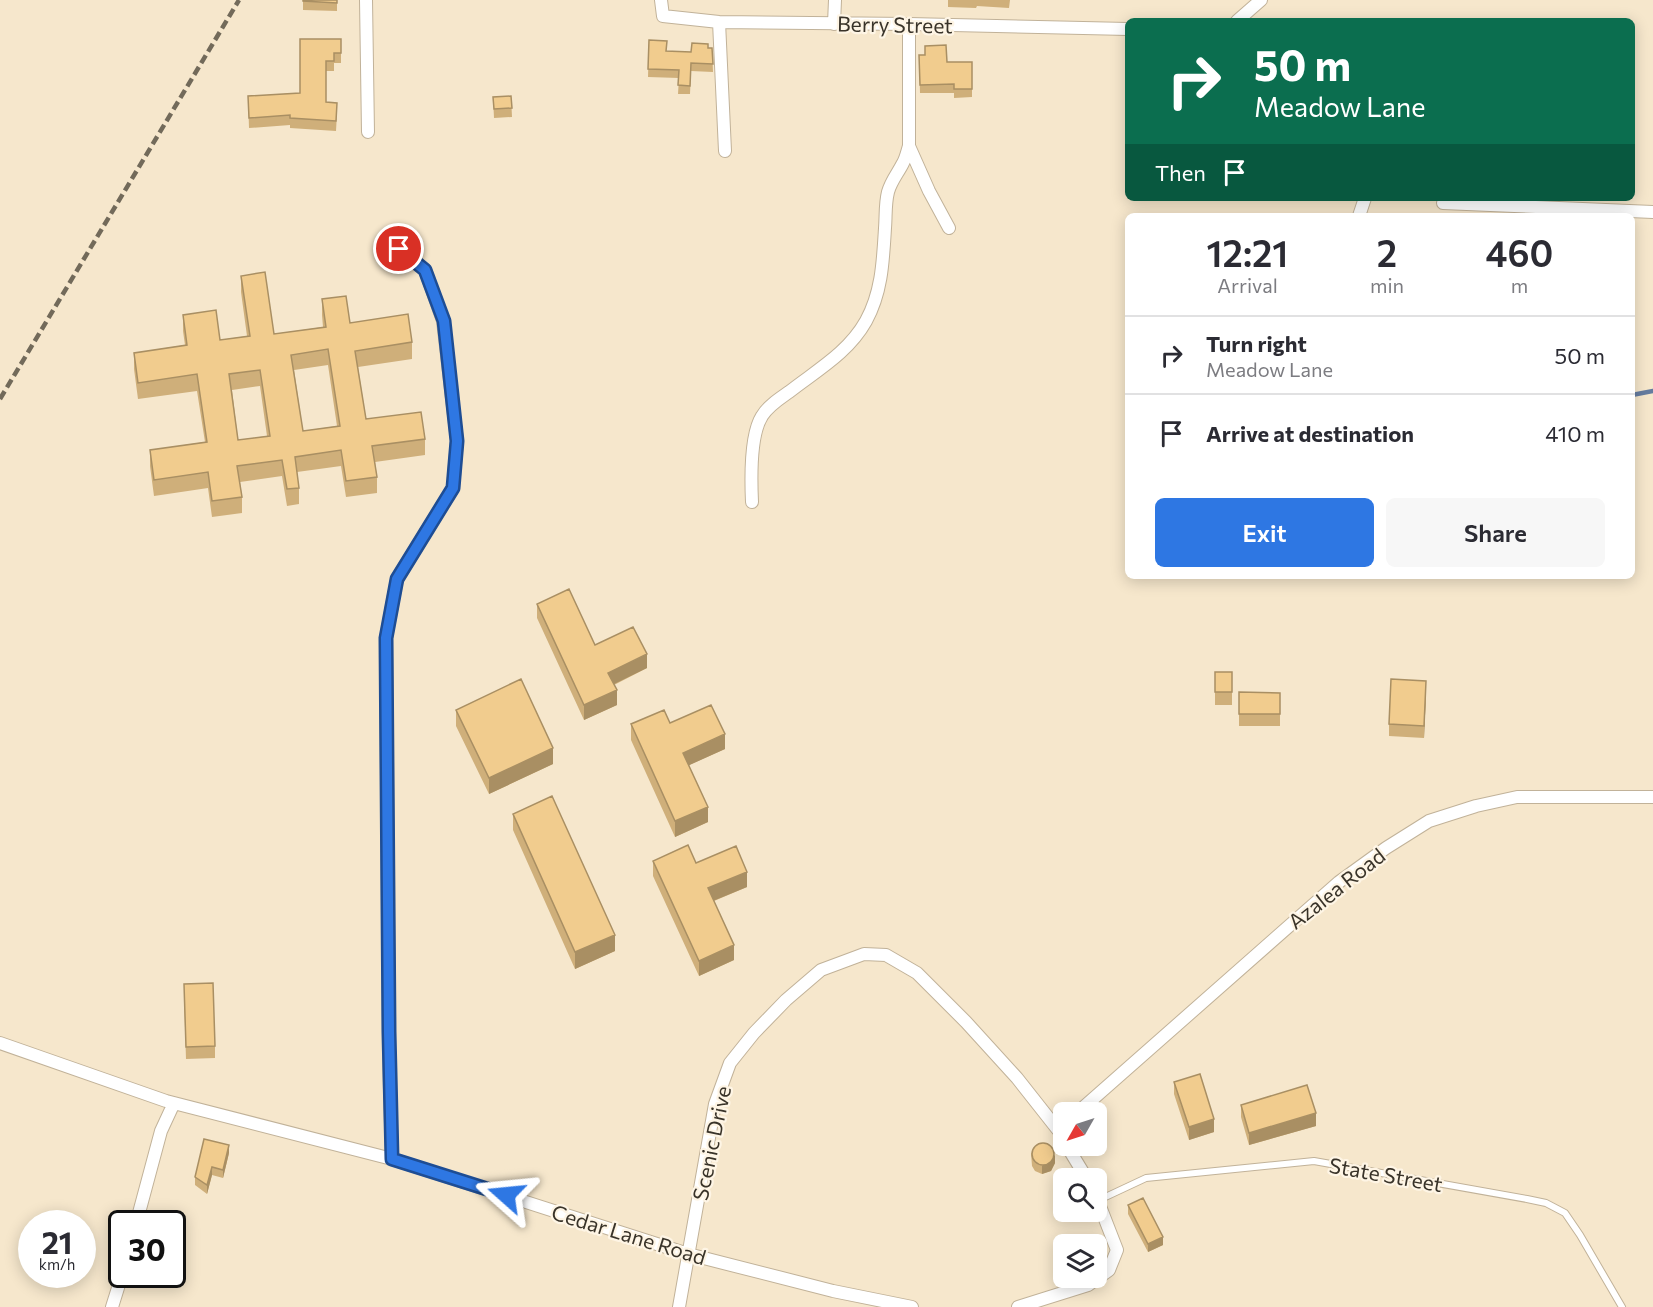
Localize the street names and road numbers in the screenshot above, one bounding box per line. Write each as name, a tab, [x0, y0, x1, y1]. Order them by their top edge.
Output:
street label: Berry Street	[837, 10, 953, 38]
street label: Azalea Road	[1282, 842, 1390, 934]
street label: Scenic Drive	[687, 1083, 735, 1203]
street label: State Street	[1327, 1152, 1445, 1196]
street label: Cedar Lane Road	[549, 1199, 709, 1269]

